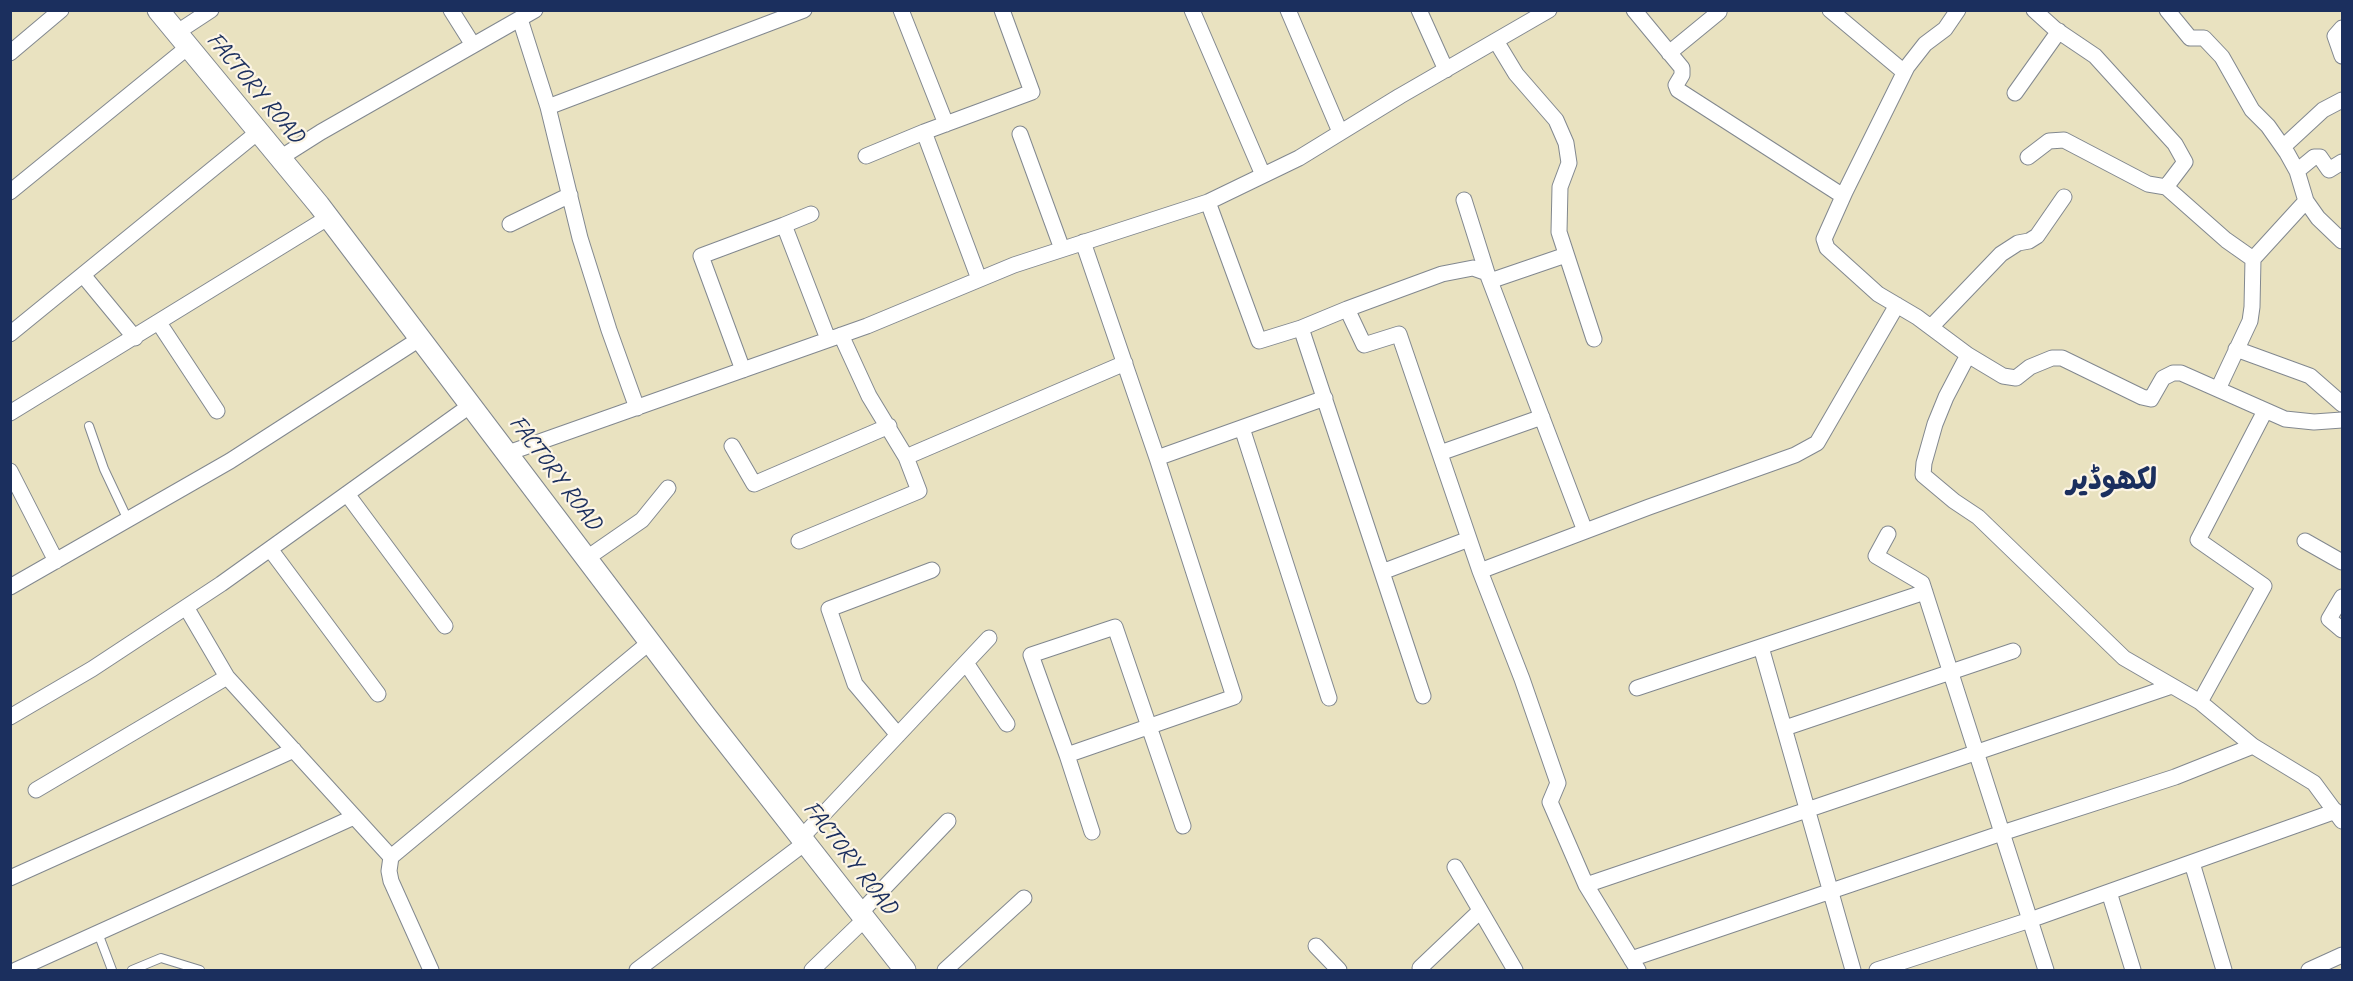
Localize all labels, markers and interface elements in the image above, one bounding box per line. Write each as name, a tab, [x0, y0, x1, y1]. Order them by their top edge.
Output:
street label: FACTORY ROAD	[200, 26, 310, 150]
street label: FACTORY ROAD	[502, 410, 608, 536]
district label: لکھوڈیر	[2067, 463, 2157, 499]
street label: FACTORY ROAD	[797, 795, 903, 921]

